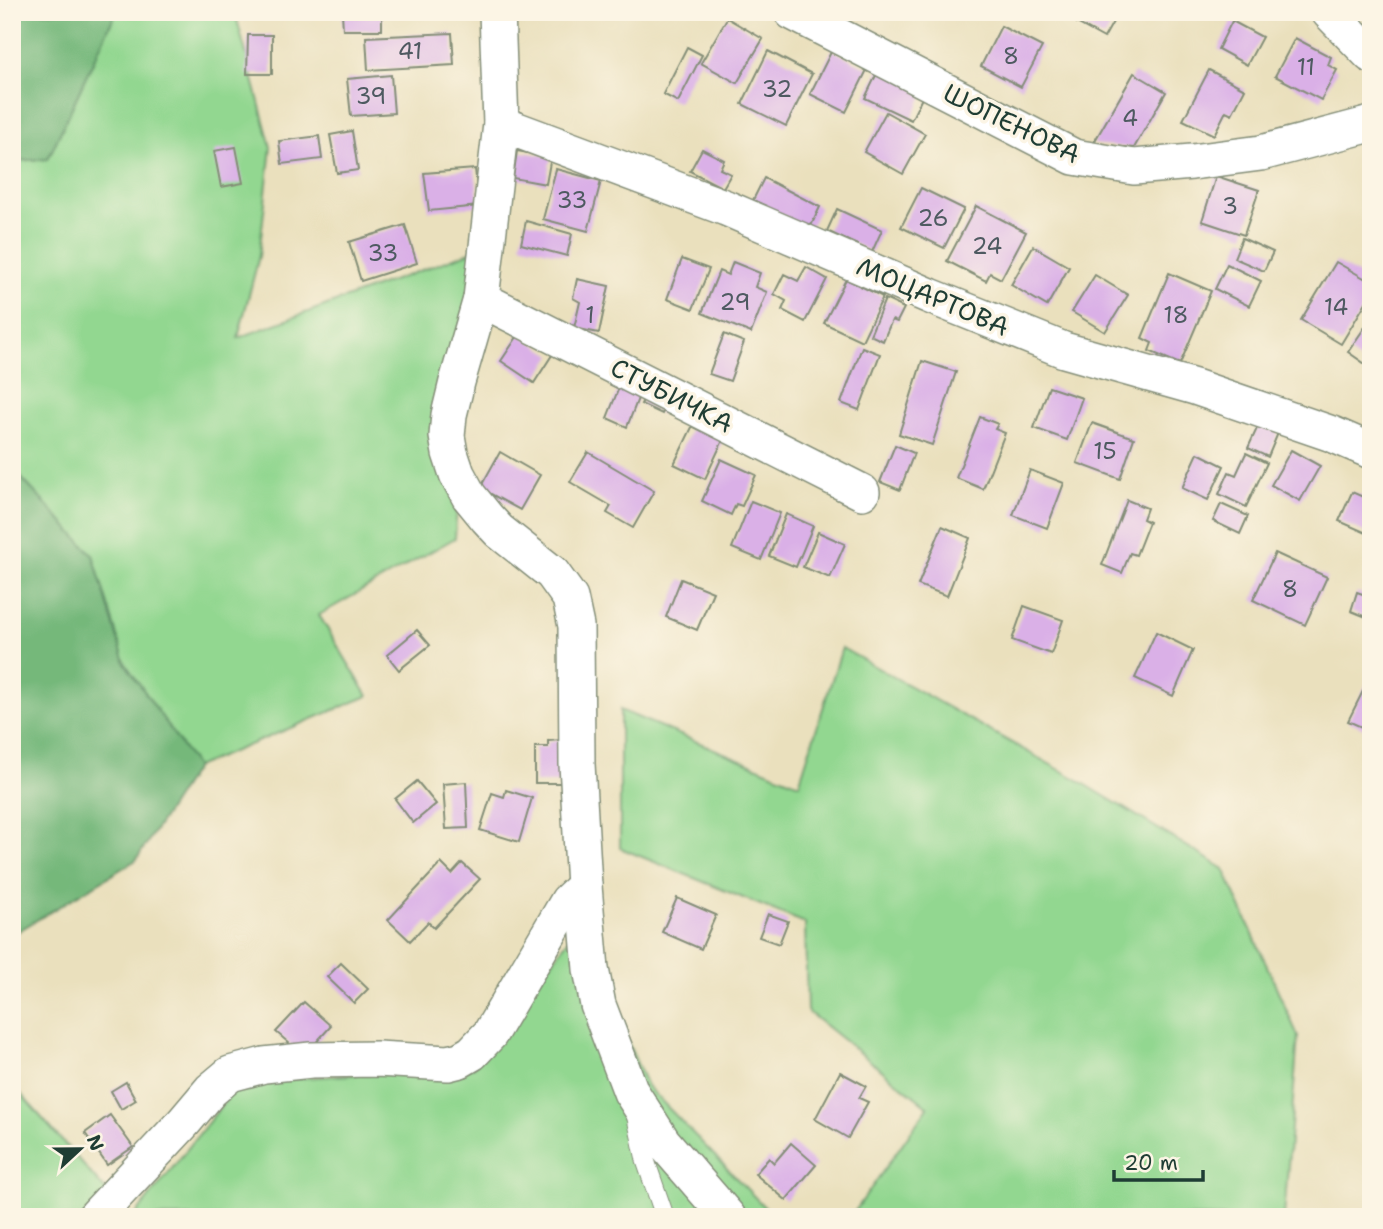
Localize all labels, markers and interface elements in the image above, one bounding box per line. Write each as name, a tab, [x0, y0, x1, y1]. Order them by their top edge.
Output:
house number: 41	[398, 36, 422, 66]
house number: 8	[1003, 41, 1019, 71]
house number: 11	[1297, 52, 1315, 82]
house number: 32	[762, 74, 792, 104]
street label: ШОПЕНОВА	[938, 75, 1086, 171]
house number: 39	[356, 81, 386, 111]
house number: 4	[1122, 103, 1138, 133]
house number: 33	[557, 185, 587, 215]
house number: 3	[1222, 191, 1238, 221]
house number: 26	[917, 203, 949, 233]
house number: 24	[972, 231, 1002, 261]
house number: 33	[368, 238, 398, 268]
street label: МОЦАРТОВА	[851, 248, 1015, 344]
house number: 29	[720, 287, 750, 317]
house number: 14	[1324, 292, 1348, 322]
house number: 1	[585, 300, 595, 330]
house number: 18	[1163, 300, 1189, 330]
street label: СТУБИЧКА	[605, 349, 739, 441]
house number: 15	[1093, 436, 1117, 466]
house number: 8	[1282, 574, 1298, 604]
north arrow	[46, 1114, 116, 1184]
text: N	[81, 1131, 110, 1154]
scale bar	[1114, 1138, 1203, 1182]
text: 20 m	[1124, 1149, 1178, 1177]

